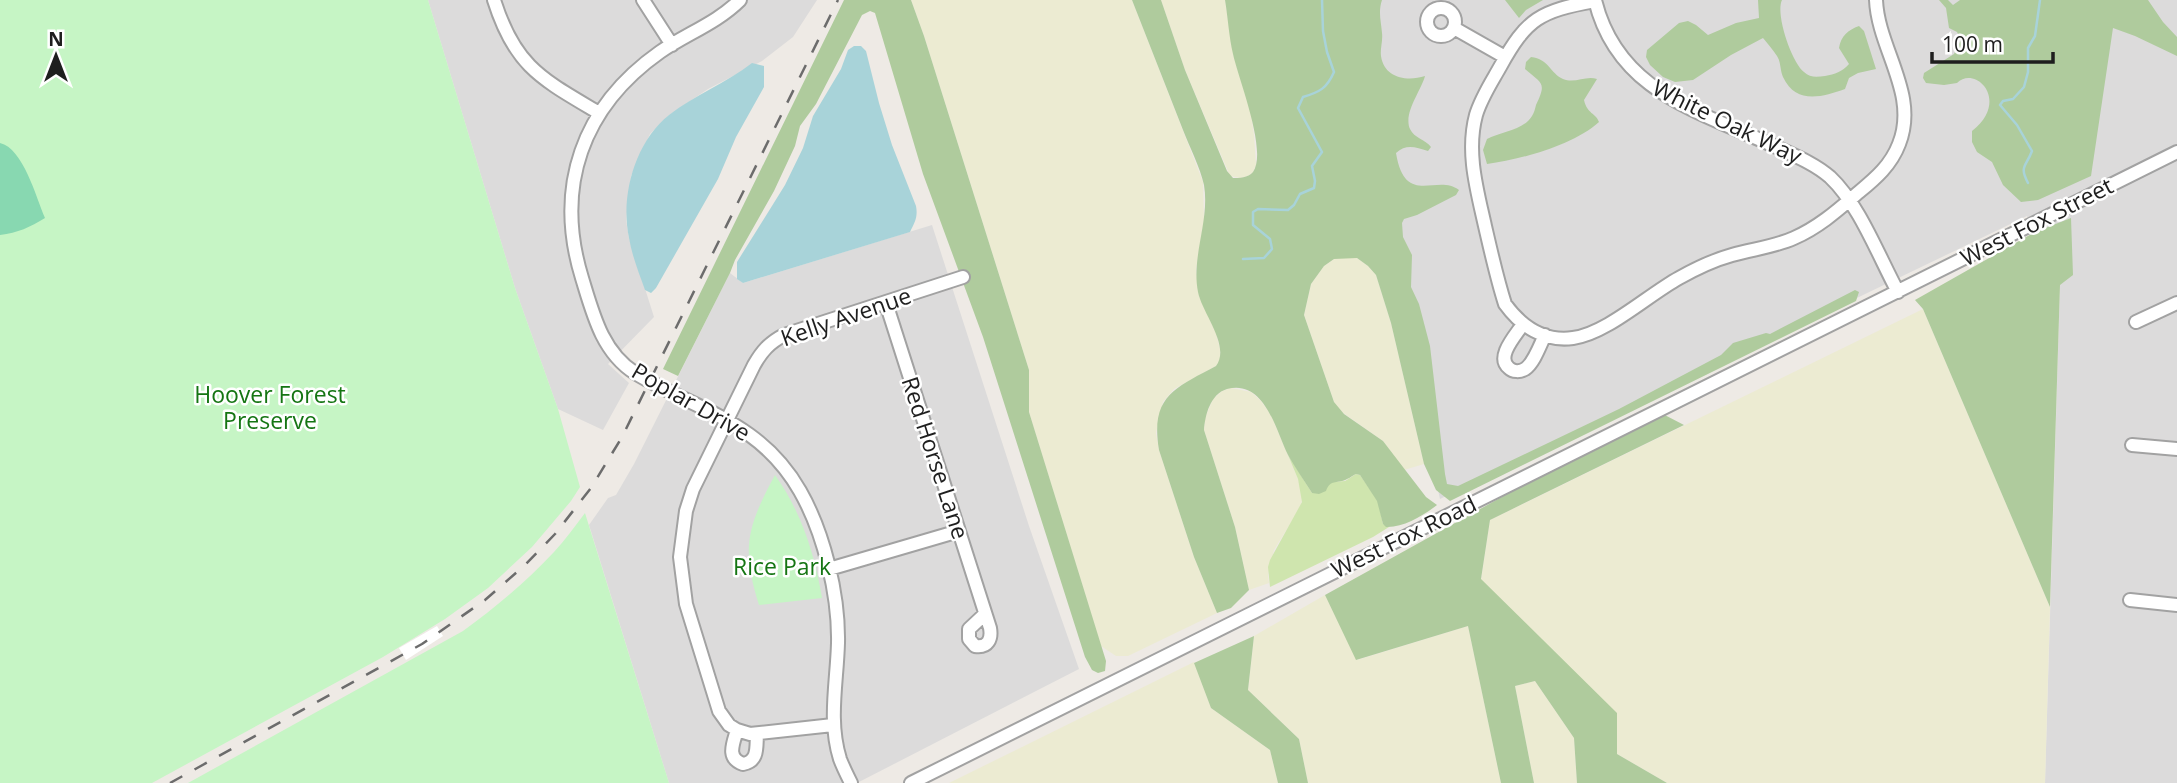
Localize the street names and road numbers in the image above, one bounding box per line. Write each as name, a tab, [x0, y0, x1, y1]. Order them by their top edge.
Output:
street label: White Oak Way	[1647, 71, 1808, 171]
street label: West Fox Street	[1955, 169, 2118, 273]
street label: Kelly Avenue	[776, 279, 915, 353]
street label: Poplar Drive	[626, 354, 757, 448]
street label: Red Horse Lane	[895, 372, 977, 543]
street label: West Fox Road	[1326, 487, 1482, 585]

